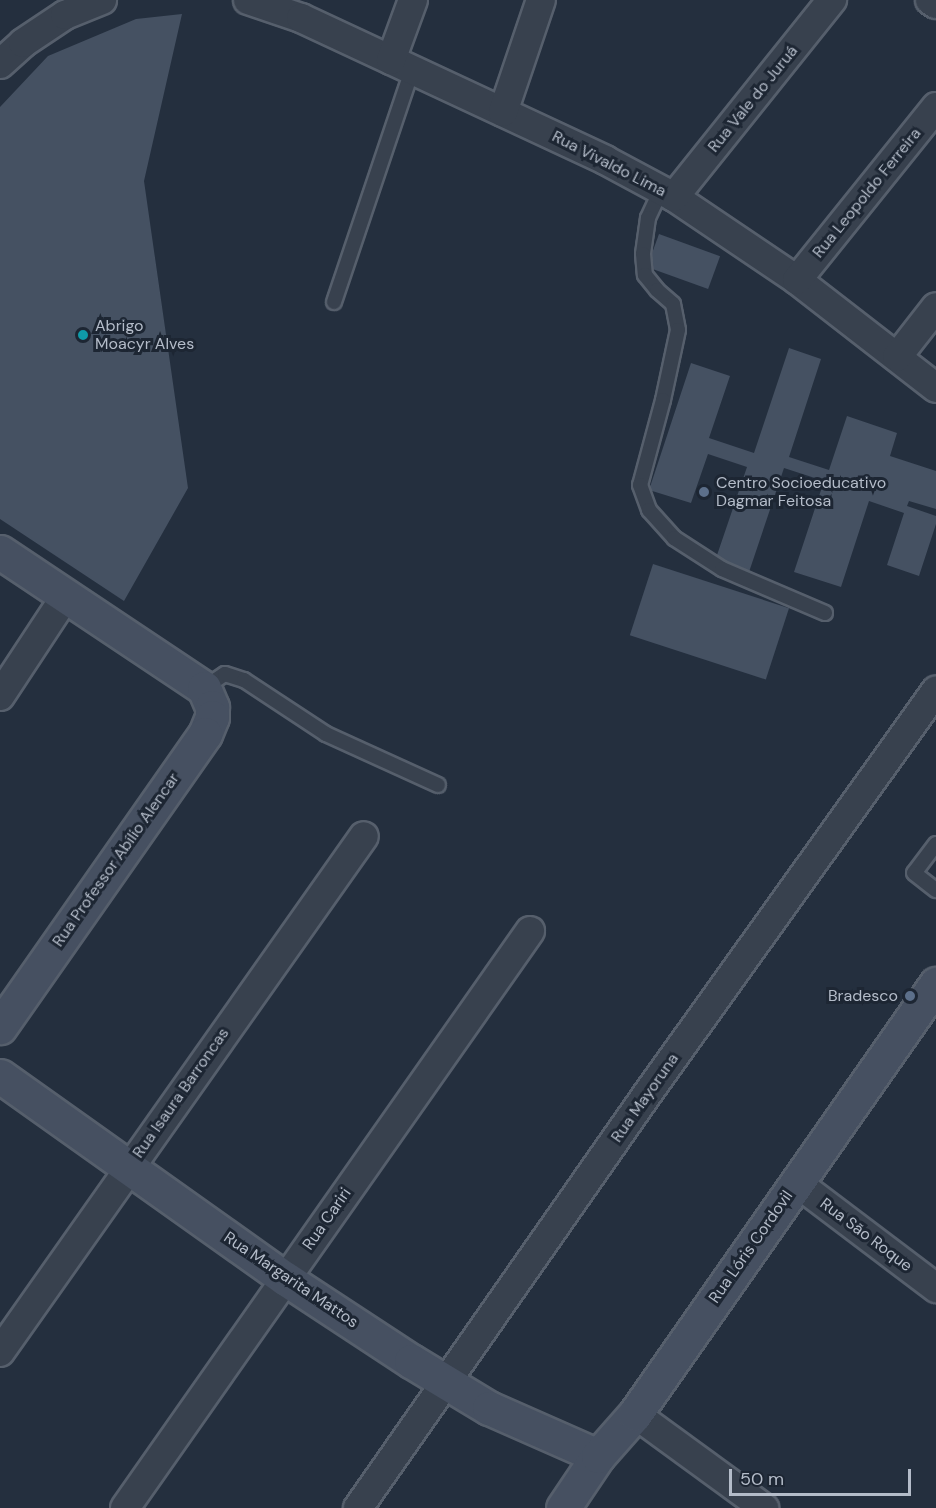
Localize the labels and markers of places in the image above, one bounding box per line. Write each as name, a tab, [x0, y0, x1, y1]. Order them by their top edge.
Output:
place label: Abrigo Moacyr Alves	[95, 316, 194, 354]
marker: Abrigo Moacyr Alves	[76, 328, 90, 342]
place label: Centro Socioeducativo Dagmar Feitosa	[716, 473, 886, 511]
marker: Centro Socioeducativo Dagmar Feitosa	[697, 485, 711, 499]
place label: Bradesco	[828, 986, 898, 1006]
marker: Bradesco	[903, 989, 917, 1003]

